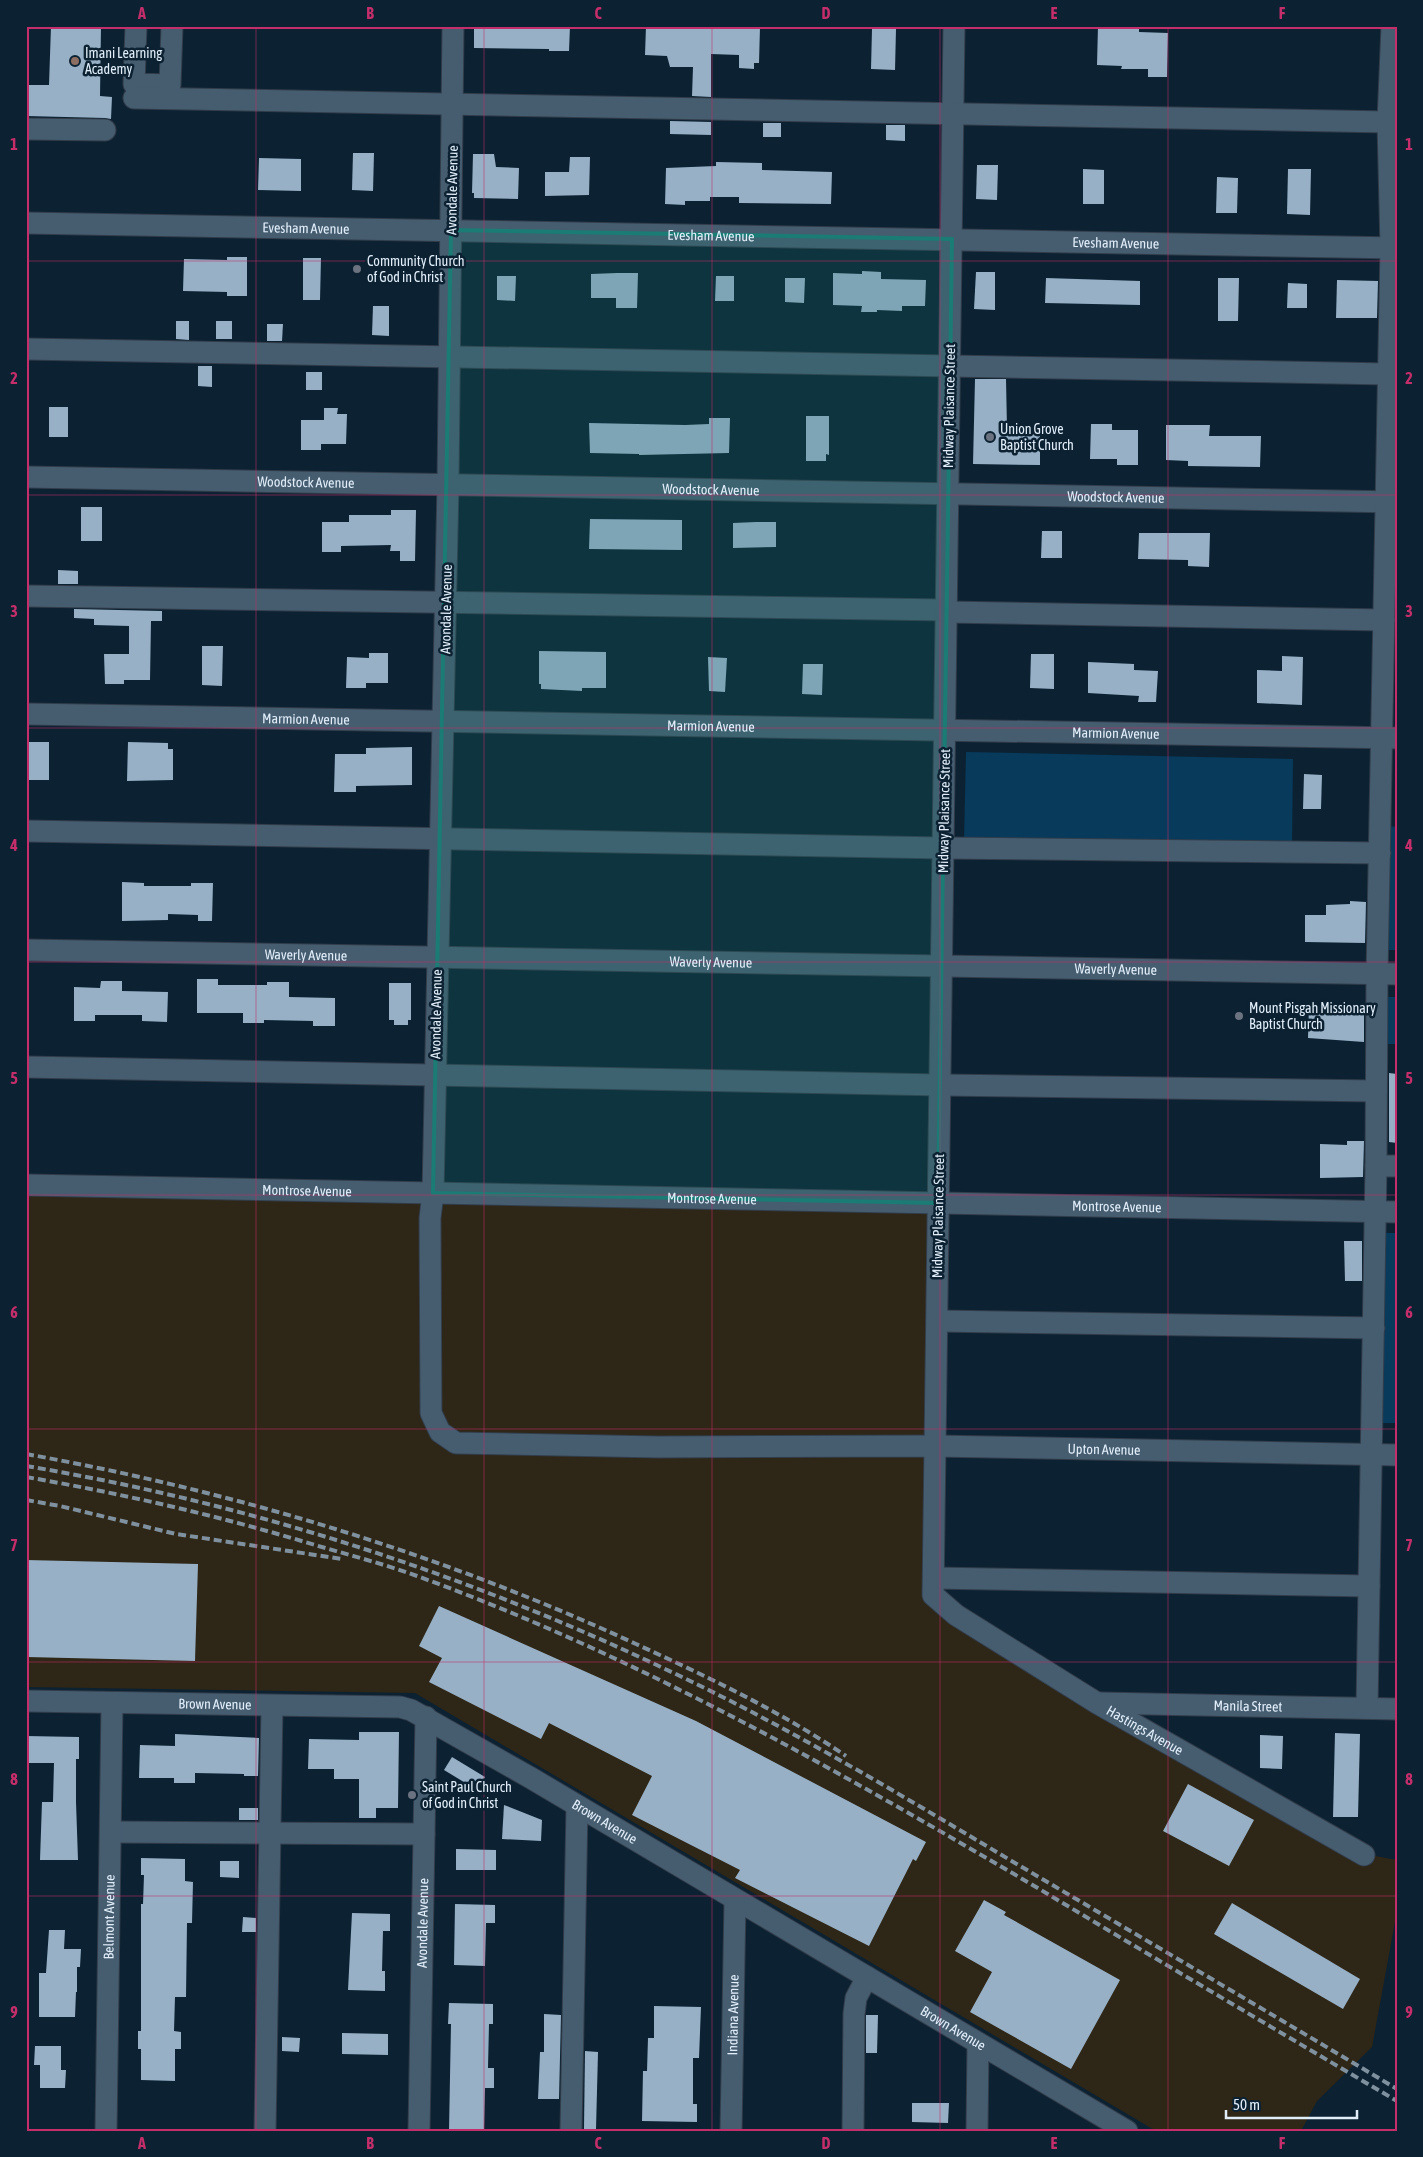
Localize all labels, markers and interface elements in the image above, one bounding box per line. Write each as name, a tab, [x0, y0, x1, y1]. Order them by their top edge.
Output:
text: A	[137, 4, 146, 22]
text: B	[366, 4, 374, 22]
text: C	[594, 4, 602, 22]
text: D	[822, 4, 831, 22]
text: E	[1051, 4, 1058, 22]
text: F	[1279, 4, 1286, 22]
place label: Imani Learning Academy	[85, 45, 162, 77]
marker: Imani Learning Academy	[69, 55, 81, 67]
text: 1	[10, 135, 18, 153]
text: 1	[1405, 135, 1413, 153]
street label: Avondale Avenue	[443, 145, 461, 235]
street label: Evesham Avenue	[262, 219, 350, 237]
street label: Evesham Avenue	[667, 227, 755, 244]
street label: Evesham Avenue	[1072, 234, 1159, 252]
place label: Community Church of God in Christ	[367, 253, 464, 285]
marker: Community Church of God in Christ	[351, 263, 363, 275]
street label: Midway Plaisance Street	[940, 344, 958, 468]
text: 2	[10, 369, 18, 387]
text: 2	[1405, 369, 1413, 387]
place label: Union Grove Baptist Church	[1000, 421, 1074, 453]
marker: Union Grove Baptist Church	[984, 431, 996, 443]
street label: Woodstock Avenue	[257, 473, 355, 491]
street label: Woodstock Avenue	[662, 481, 760, 498]
street label: Woodstock Avenue	[1067, 488, 1165, 506]
street label: Avondale Avenue	[437, 564, 455, 654]
text: 3	[10, 602, 18, 620]
text: 3	[1405, 602, 1413, 620]
street label: Marmion Avenue	[262, 710, 350, 728]
street label: Marmion Avenue	[667, 717, 755, 735]
street label: Marmion Avenue	[1072, 724, 1160, 742]
street label: Midway Plaisance Street	[935, 749, 953, 873]
text: 4	[9, 836, 18, 854]
text: 4	[1404, 836, 1413, 854]
street label: Waverly Avenue	[265, 946, 347, 964]
street label: Waverly Avenue	[670, 953, 752, 971]
street label: Waverly Avenue	[1074, 960, 1157, 978]
street label: Avondale Avenue	[427, 969, 445, 1059]
place label: Mount Pisgah Missionary Baptist Church	[1249, 1000, 1376, 1032]
marker: Mount Pisgah Missionary Baptist Church	[1233, 1010, 1245, 1022]
text: 5	[10, 1069, 18, 1087]
text: 5	[1405, 1069, 1413, 1087]
street label: Midway Plaisance Street	[929, 1154, 947, 1278]
street label: Montrose Avenue	[262, 1182, 352, 1199]
street label: Montrose Avenue	[667, 1190, 757, 1207]
street label: Montrose Avenue	[1072, 1198, 1162, 1215]
text: 6	[10, 1303, 18, 1321]
text: 6	[1405, 1303, 1413, 1321]
street label: Upton Avenue	[1068, 1441, 1141, 1458]
text: 7	[10, 1536, 18, 1554]
text: 7	[1405, 1536, 1413, 1554]
street label: Brown Avenue	[178, 1695, 252, 1713]
street label: Manila Street	[1213, 1697, 1283, 1715]
street label: Hastings Avenue	[1104, 1702, 1186, 1758]
text: 8	[10, 1770, 18, 1788]
text: 8	[1405, 1770, 1413, 1788]
place label: Saint Paul Church of God in Christ	[422, 1779, 512, 1811]
marker: Saint Paul Church of God in Christ	[406, 1789, 418, 1801]
street label: Brown Avenue	[569, 1796, 640, 1847]
street label: Belmont Avenue	[100, 1874, 118, 1960]
street label: Avondale Avenue	[414, 1878, 431, 1968]
street label: Indiana Avenue	[724, 1974, 742, 2056]
text: 9	[10, 2003, 18, 2021]
street label: Brown Avenue	[918, 2003, 989, 2054]
text: 9	[1405, 2003, 1413, 2021]
scale bar	[1226, 2087, 1357, 2119]
text: 50 m	[1233, 2096, 1260, 2113]
text: A	[137, 2134, 146, 2152]
text: B	[366, 2134, 374, 2152]
text: C	[594, 2134, 602, 2152]
text: D	[822, 2134, 831, 2152]
text: E	[1051, 2134, 1058, 2152]
text: F	[1279, 2134, 1286, 2152]

